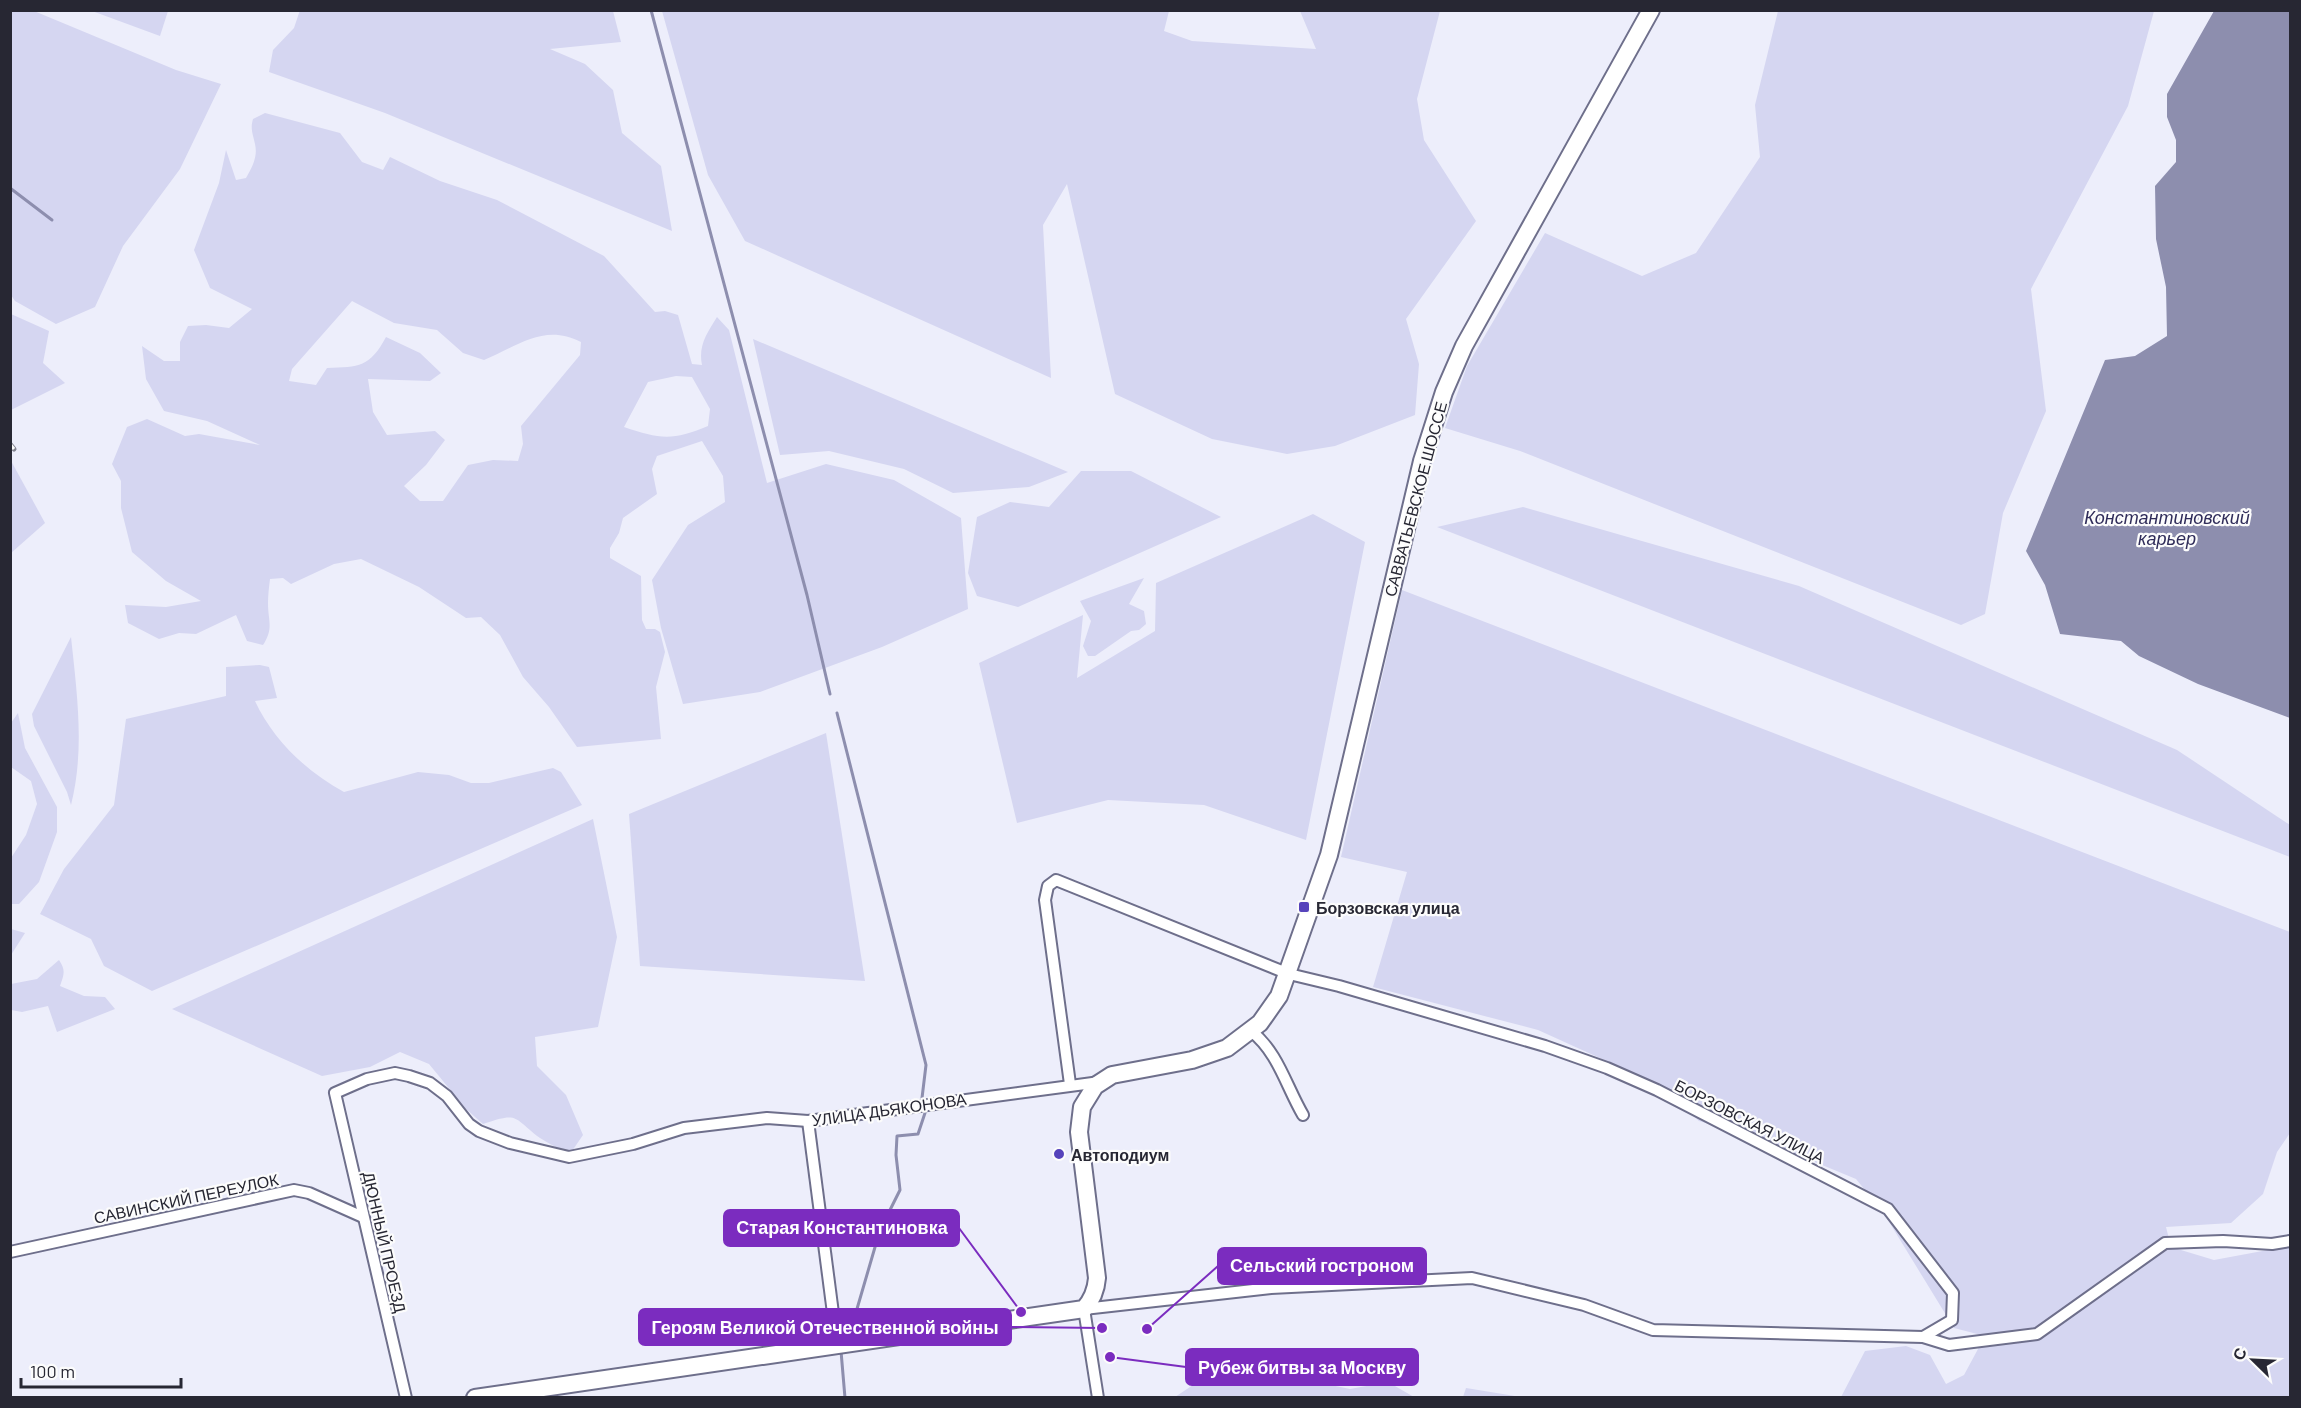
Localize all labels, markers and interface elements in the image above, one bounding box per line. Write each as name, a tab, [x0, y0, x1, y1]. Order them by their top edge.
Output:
street label: САВВАТЬЕВСКОЕ ШОССЕ	[1380, 399, 1450, 599]
water label: Константиновский карьер	[2084, 506, 2250, 549]
place label: Борзовская улица	[1316, 898, 1460, 917]
marker: Борзовская улица	[1297, 900, 1311, 914]
street label: БОРЗОВСКАЯ УЛИЦА	[1672, 1075, 1828, 1167]
street label: УЛИЦА ДЬЯКОНОВА	[810, 1089, 968, 1129]
place label: Автоподиум	[1071, 1145, 1169, 1164]
marker: Автоподиум	[1052, 1147, 1066, 1161]
street label: САВИНСКИЙ ПЕРЕУЛОК	[92, 1169, 281, 1227]
street label: ДЮННЫЙ ПРОЕЗД	[360, 1170, 410, 1314]
callout: Старая Константиновка	[724, 1210, 959, 1246]
text: Старая Константиновка	[736, 1216, 949, 1238]
callout: Сельский гостроном	[1218, 1248, 1426, 1284]
text: Сельский гостроном	[1230, 1254, 1414, 1276]
callout: Героям Великой Отечественной войны	[639, 1309, 1011, 1345]
text: Героям Великой Отечественной войны	[651, 1316, 999, 1338]
north arrow	[2223, 1330, 2283, 1390]
text: С	[2228, 1344, 2250, 1363]
callout: Рубеж битвы за Москву	[1186, 1349, 1418, 1385]
scale bar	[21, 1351, 182, 1389]
text: Рубеж битвы за Москву	[1198, 1356, 1406, 1378]
text: 100 m	[30, 1360, 75, 1382]

